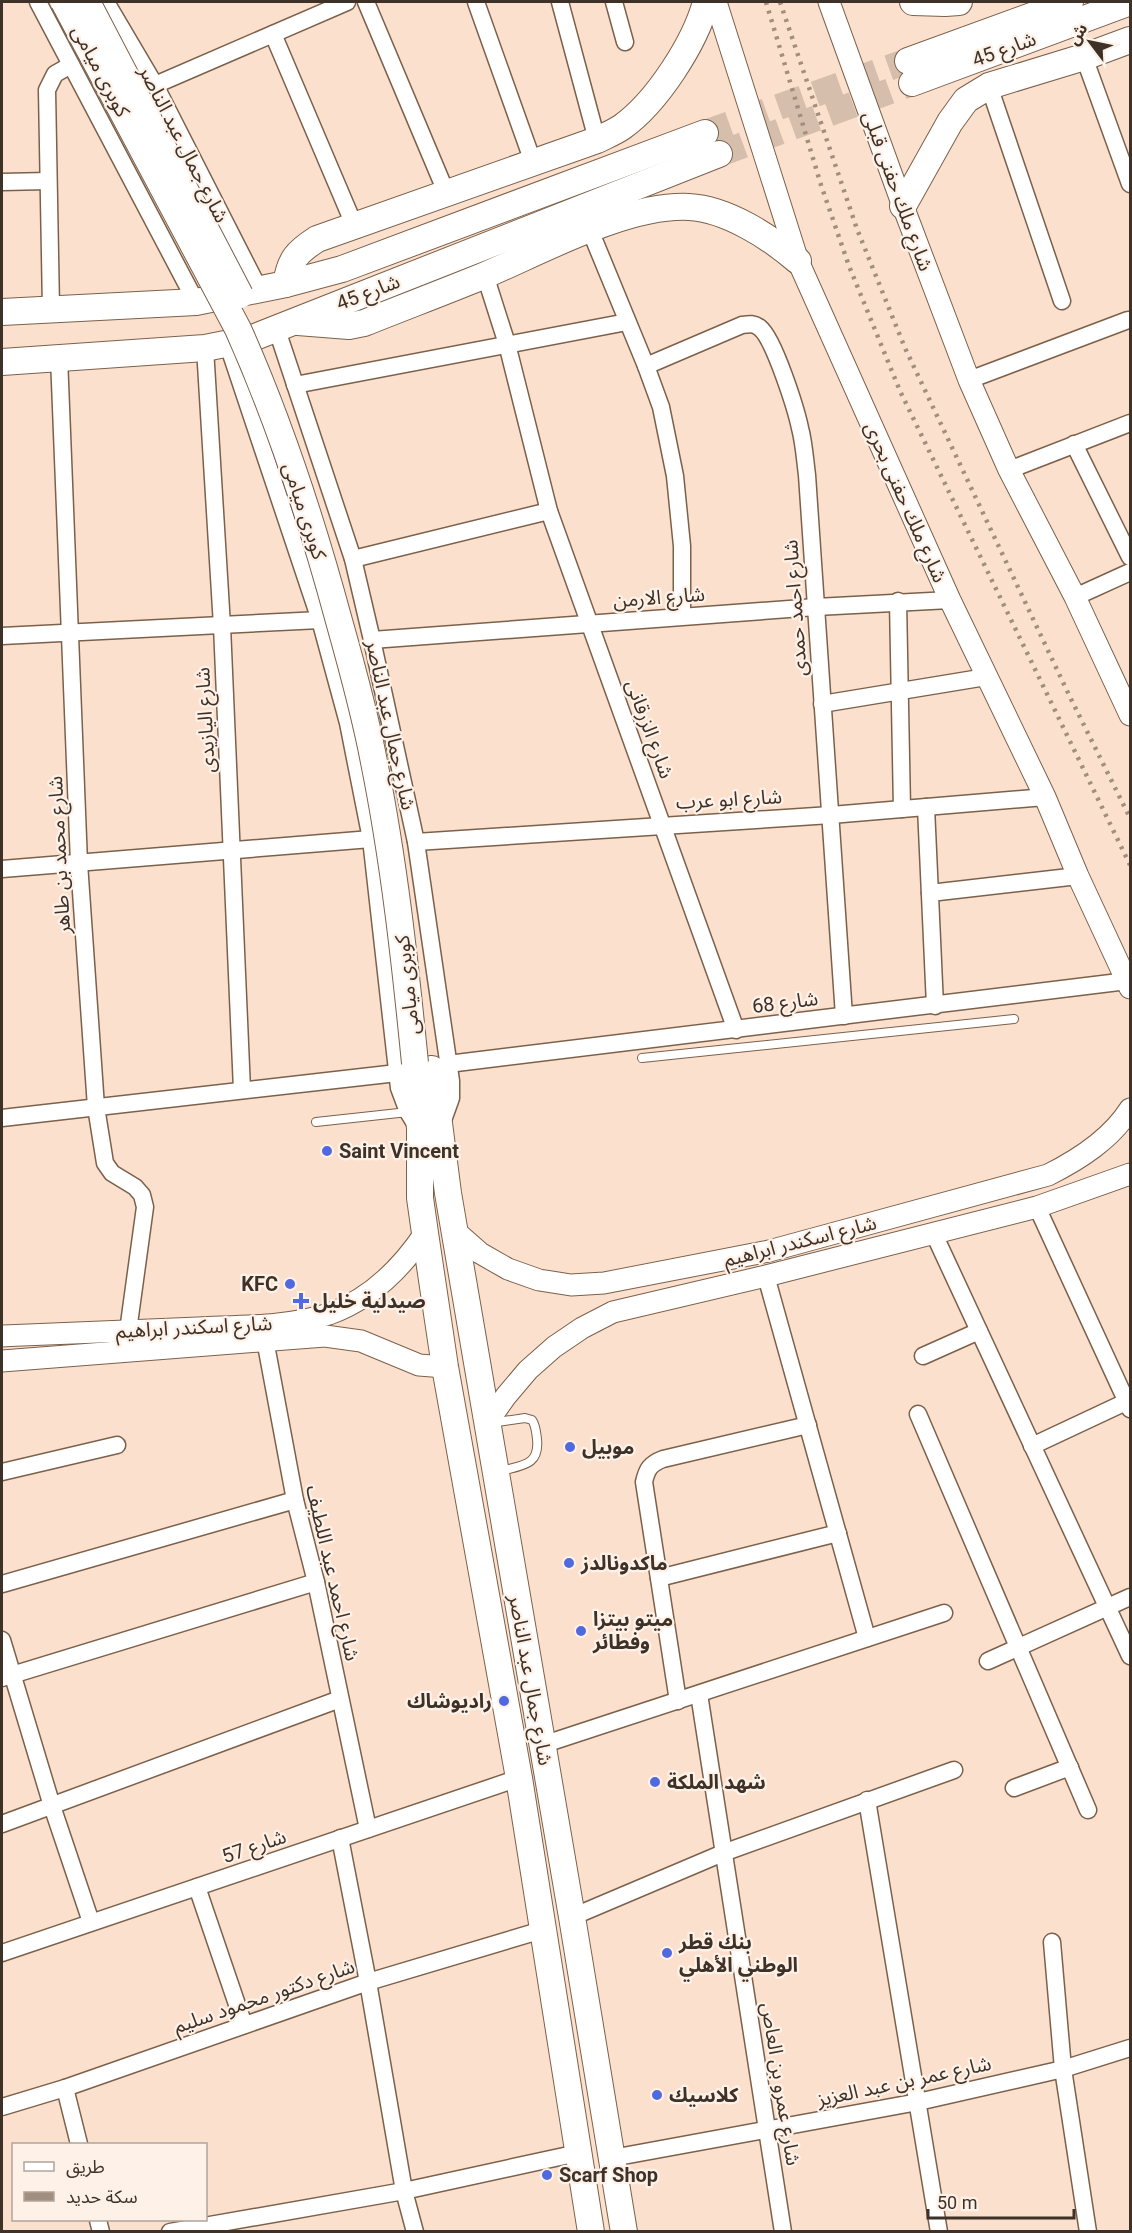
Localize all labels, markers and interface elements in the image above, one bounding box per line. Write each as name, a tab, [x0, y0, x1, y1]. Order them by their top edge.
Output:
north arrow	[1060, 12, 1120, 72]
text: ش	[1064, 20, 1092, 49]
street label: كوبرى ميامى	[67, 21, 135, 122]
street label: شارع 45	[969, 26, 1040, 74]
street label: شارع جمال عبد الناصر	[131, 61, 234, 228]
street label: شارع ملك حفنى قبلى	[855, 108, 938, 275]
street label: شارع 45	[333, 269, 404, 318]
street label: شارع ملك حفنى بحرى	[857, 418, 952, 587]
street label: كوبرى ميامى	[278, 460, 332, 563]
street label: شارع احمد حمدى	[778, 539, 815, 677]
street label: شارع الارمن	[612, 582, 706, 615]
street label: شارع جمال عبد الناصر	[358, 637, 421, 813]
street label: شارع اليازيدى	[190, 666, 223, 773]
street label: شارع الزرقانى	[618, 676, 679, 783]
street label: شارع محمد بن طاهر	[43, 775, 78, 936]
street label: شارع ابو عرب	[675, 784, 783, 817]
street label: كوبرى ميامى	[390, 933, 424, 1036]
street label: شارع 68	[751, 986, 820, 1021]
place label: Saint Vincent	[339, 1139, 459, 1163]
marker: Saint Vincent	[320, 1144, 334, 1158]
street label: شارع اسكندر ابراهيم	[721, 1210, 880, 1275]
place label: KFC	[241, 1272, 278, 1296]
marker: KFC	[283, 1277, 297, 1291]
place label: صيدلية خليل	[313, 1289, 426, 1313]
marker: صيدلية خليل	[294, 1294, 308, 1308]
street label: شارع اسكندر ابراهيم	[115, 1311, 273, 1346]
place label: موبيل	[582, 1435, 634, 1459]
marker: موبيل	[563, 1440, 577, 1454]
street label: شارع احمد عبد اللطيف	[298, 1483, 365, 1664]
place label: ماكدونالدز	[580, 1551, 668, 1575]
marker: ماكدونالدز	[562, 1556, 576, 1570]
street label: شارع جمال عبد الناصر	[501, 1592, 558, 1768]
place label: ميتو بيتزا وفطائر	[592, 1607, 673, 1654]
marker: ميتو بيتزا وفطائر	[574, 1624, 588, 1638]
place label: راديوشاك	[407, 1689, 492, 1713]
marker: راديوشاك	[497, 1694, 511, 1708]
place label: شهد الملكة	[667, 1770, 766, 1794]
marker: شهد الملكة	[648, 1775, 662, 1789]
street label: شارع 57	[219, 1824, 290, 1871]
place label: بنك قطر الوطني الأهلي	[678, 1930, 798, 1982]
marker: بنك قطر الوطني الأهلي	[660, 1946, 674, 1960]
street label: شارع دكتور محمود سليم	[170, 1954, 359, 2041]
street label: شارع عمرو بن العاص	[753, 2001, 806, 2168]
street label: شارع عمر بن عبد العزيز	[814, 2051, 994, 2114]
place label: كلاسيك	[669, 2083, 739, 2107]
marker: كلاسيك	[650, 2088, 664, 2102]
legend	[12, 2143, 207, 2221]
text: طريق	[66, 2156, 105, 2178]
place label: Scarf Shop	[559, 2163, 658, 2187]
marker: Scarf Shop	[540, 2168, 554, 2182]
scale bar	[928, 2182, 1074, 2220]
text: سكة حديد	[66, 2186, 138, 2207]
text: 50 m	[937, 2192, 977, 2213]

